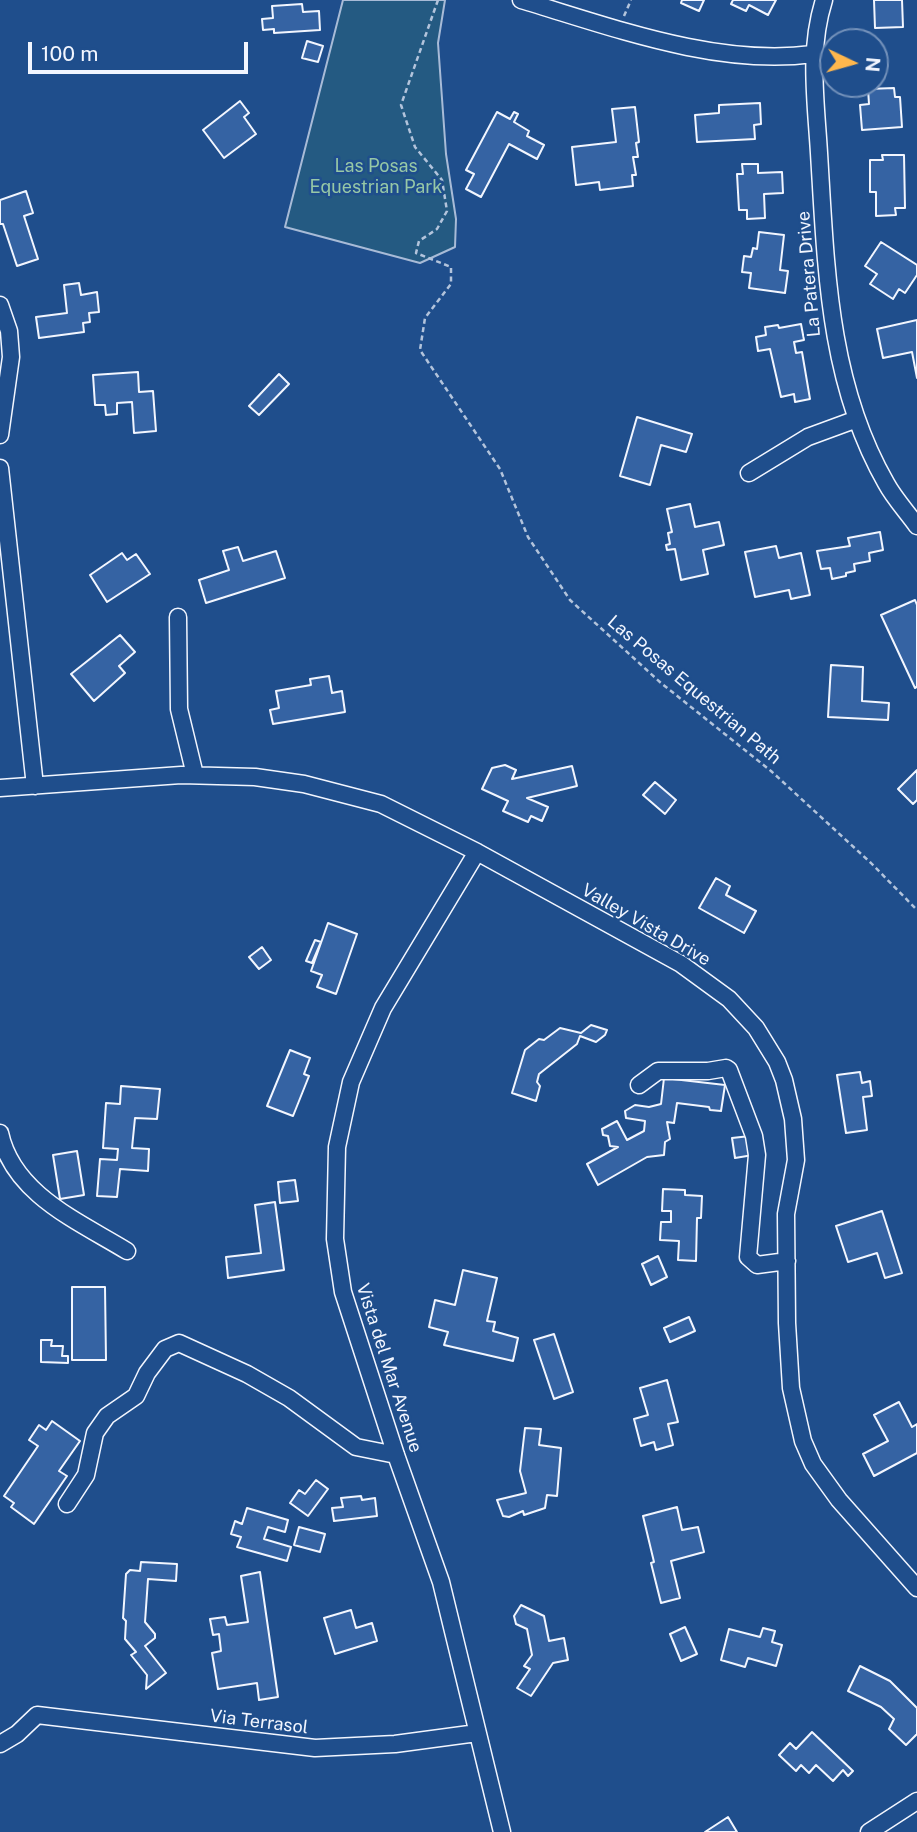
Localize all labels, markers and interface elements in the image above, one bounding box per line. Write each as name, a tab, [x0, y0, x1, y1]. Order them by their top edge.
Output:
scale bar	[32, 28, 252, 72]
north arrow	[819, 28, 889, 98]
text: 100 m	[41, 41, 98, 66]
text: N	[861, 56, 885, 73]
park label: Las Posas Equestrian Park	[310, 155, 442, 198]
street label: La Patera Drive	[793, 210, 825, 338]
street label: Las Posas Equestrian Path	[603, 611, 785, 769]
street label: Valley Vista Drive	[578, 879, 714, 971]
street label: Vista del Mar Avenue	[351, 1281, 427, 1455]
street label: Via Terrasol	[209, 1705, 309, 1739]

